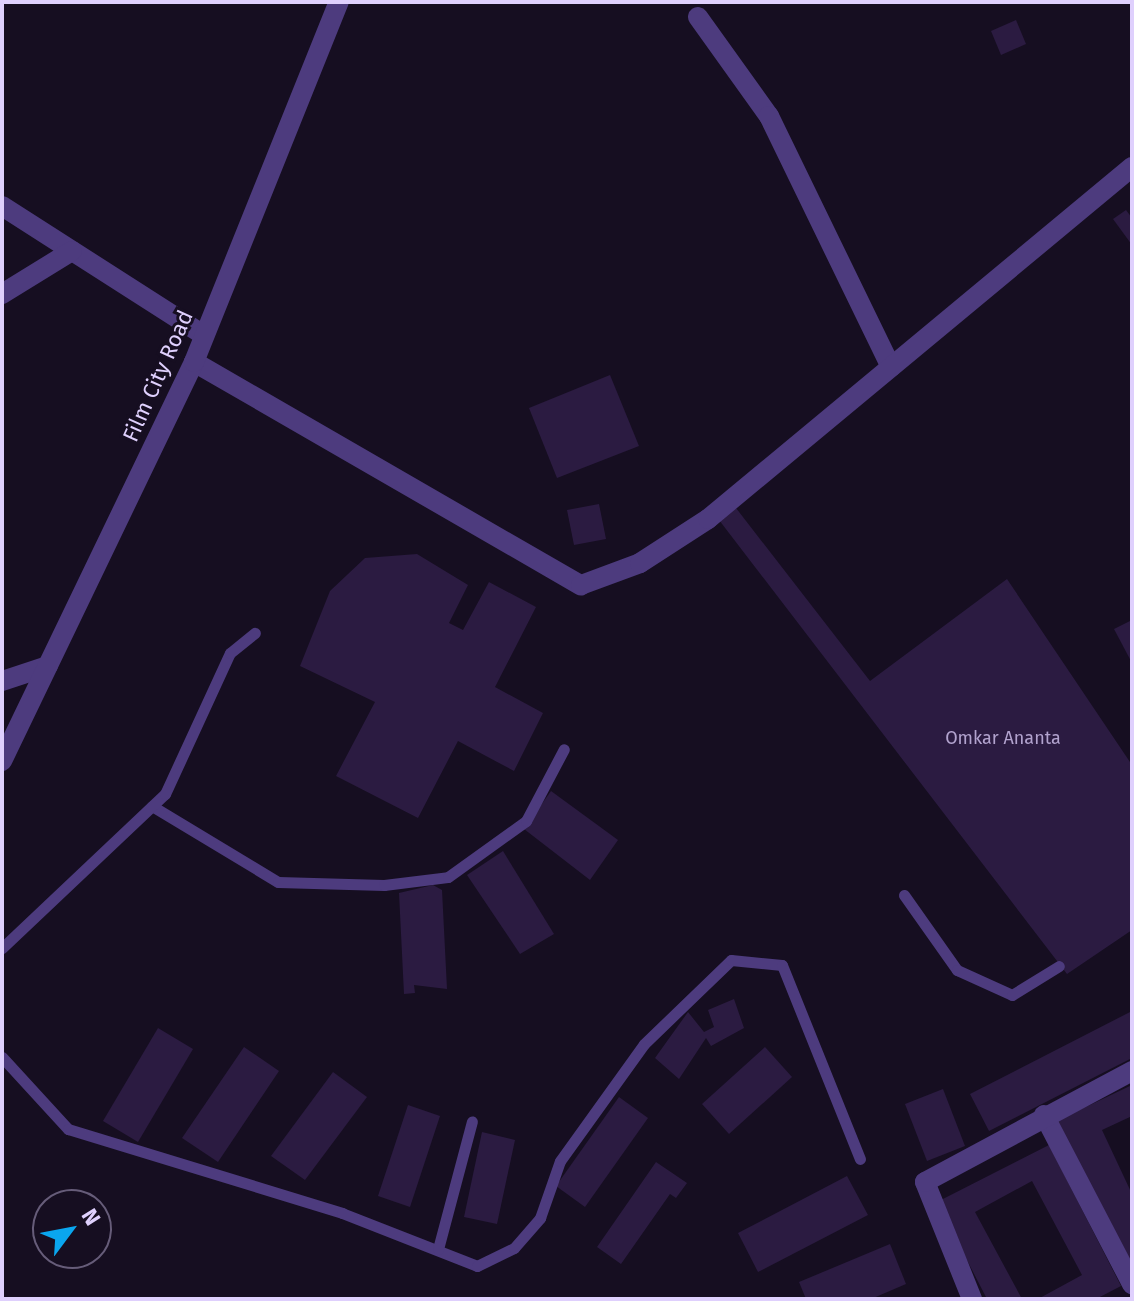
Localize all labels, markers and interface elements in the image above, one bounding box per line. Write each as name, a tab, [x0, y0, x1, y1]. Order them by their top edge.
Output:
street label: Film City Road	[117, 306, 199, 446]
house number: Omkar Ananta	[945, 727, 1061, 749]
north arrow	[32, 1189, 112, 1269]
text: N	[76, 1204, 106, 1230]

